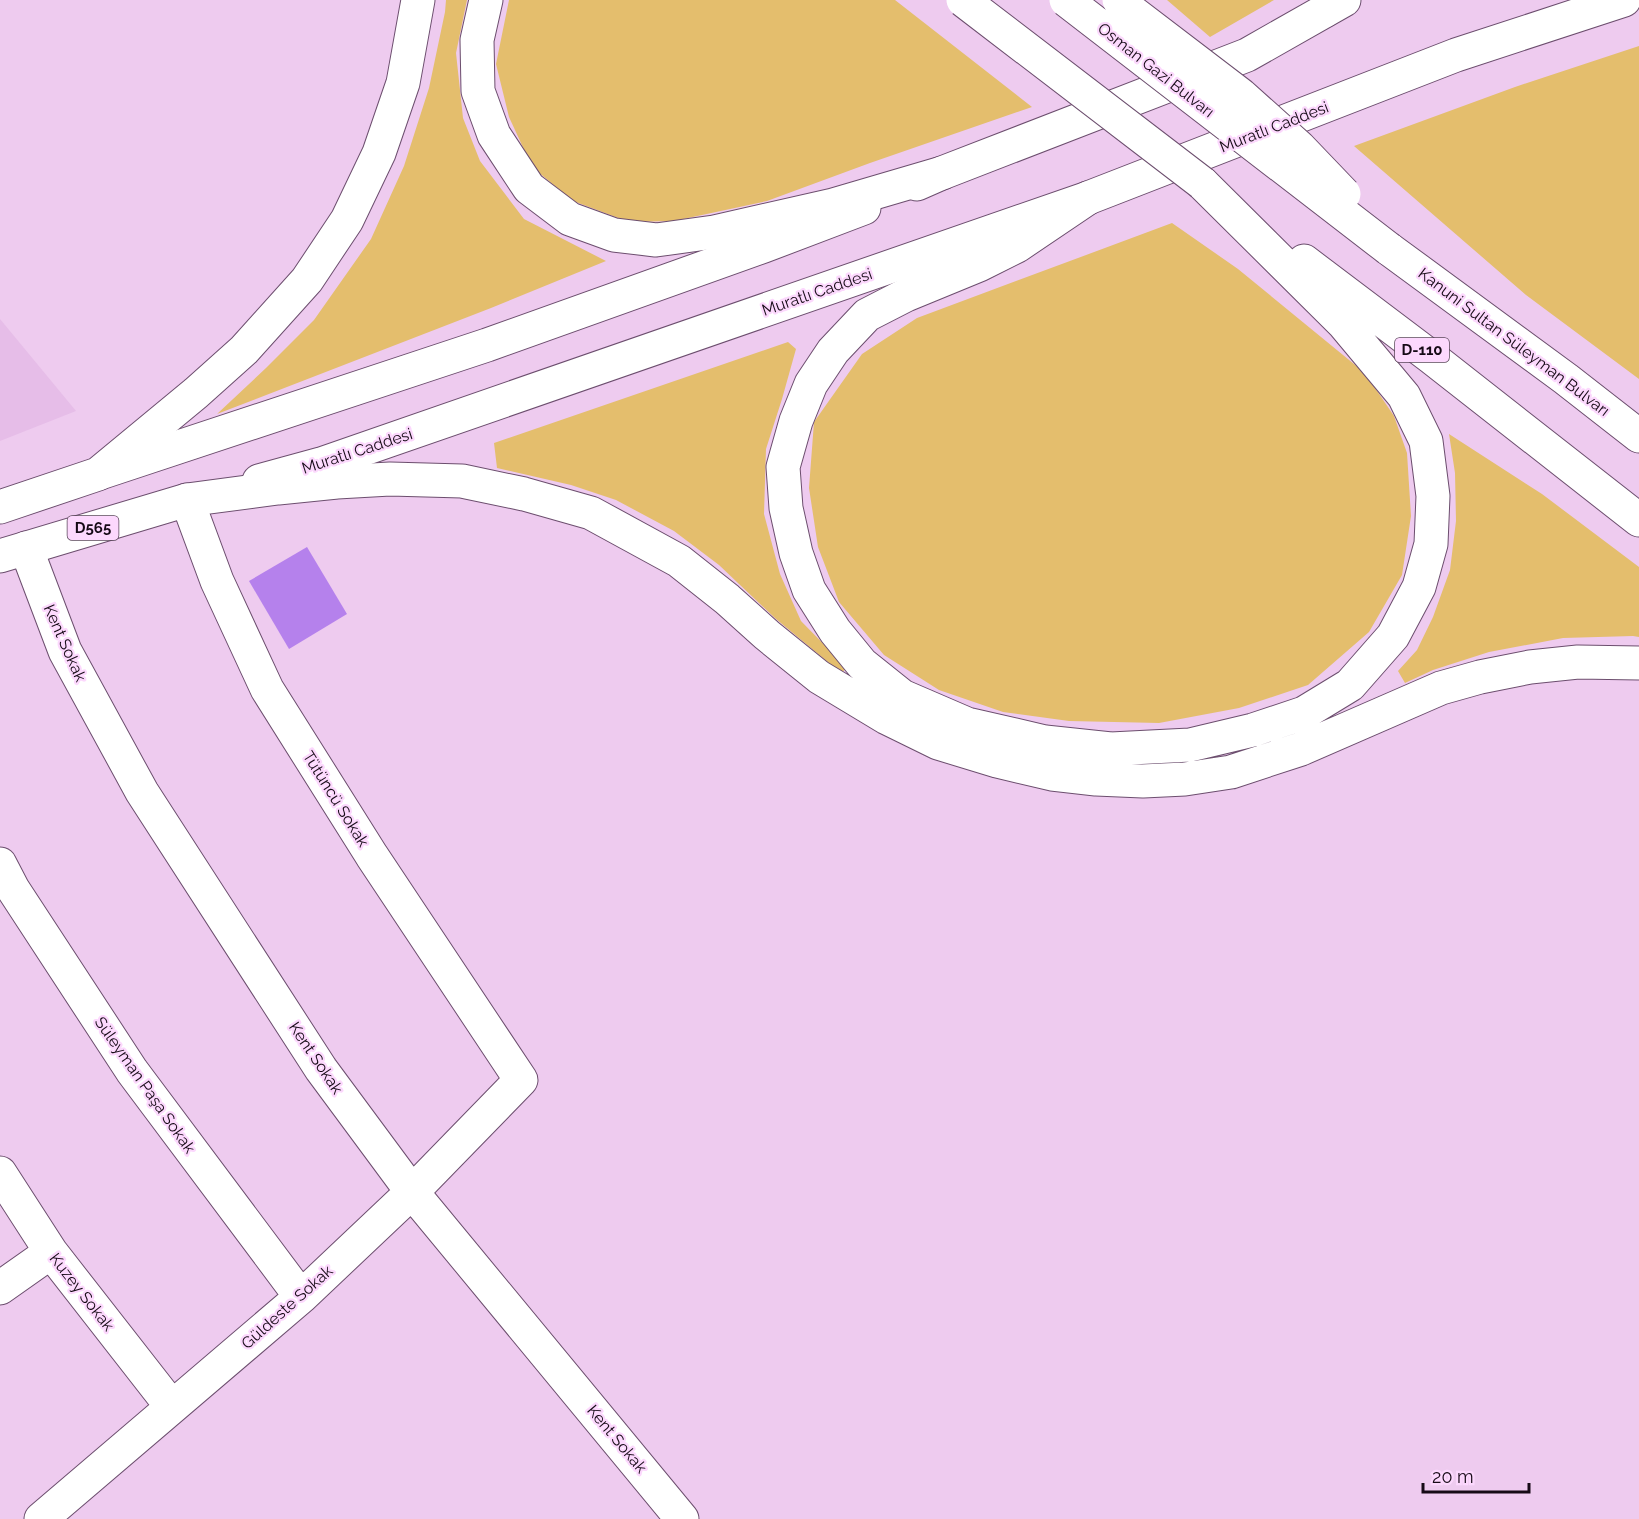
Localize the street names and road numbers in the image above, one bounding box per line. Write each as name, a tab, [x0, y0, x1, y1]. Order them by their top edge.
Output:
street label: Osman Gazi Bulvarı	[1094, 19, 1218, 121]
street label: Muratlı Caddesi	[1217, 97, 1331, 157]
street label: Muratlı Caddesi	[759, 264, 875, 320]
street label: Kanuni Sultan Süleyman Bulvarı	[1415, 264, 1613, 420]
road number: D-110	[1395, 338, 1449, 362]
street label: Muratlı Caddesi	[299, 424, 415, 478]
road number: D565	[68, 516, 118, 540]
street label: Kent Sokak	[39, 601, 91, 685]
street label: Tütüncü Sokak	[299, 748, 373, 851]
street label: Süleyman Paşa Sokak	[91, 1013, 200, 1157]
street label: Kent Sokak	[285, 1018, 347, 1098]
street label: Kuzey Sokak	[46, 1249, 119, 1335]
street label: Güldeste Sokak	[238, 1261, 337, 1353]
street label: Kent Sokak	[583, 1401, 651, 1477]

